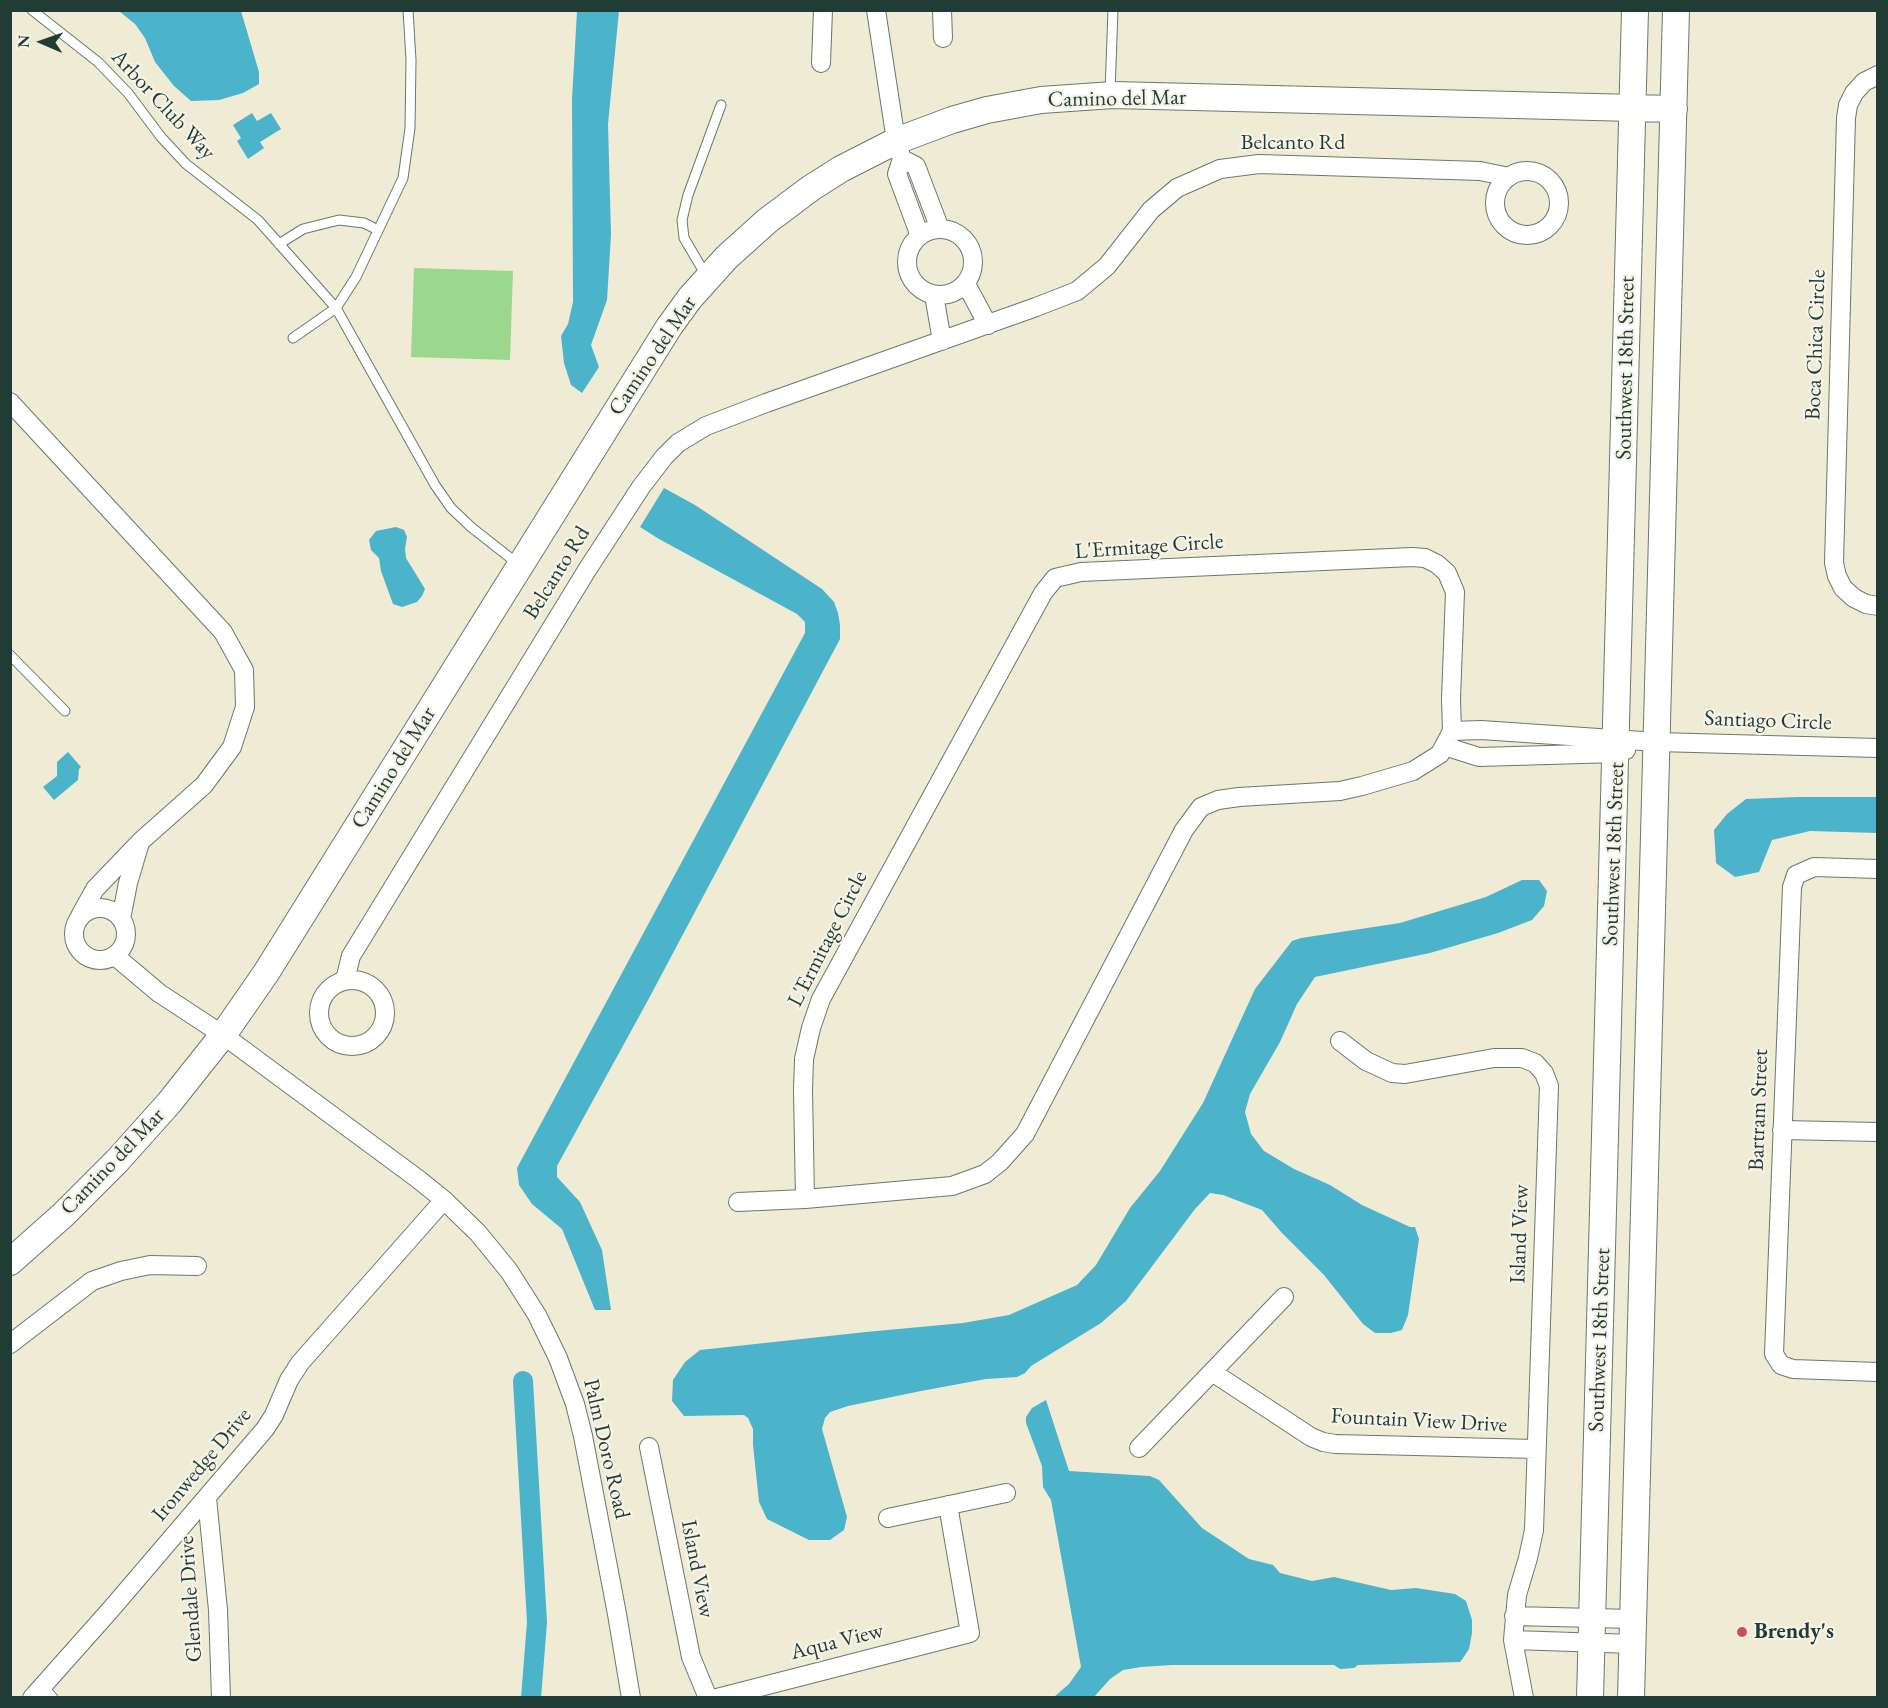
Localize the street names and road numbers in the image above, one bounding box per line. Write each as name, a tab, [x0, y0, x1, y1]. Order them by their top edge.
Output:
street label: Arbor Club Way	[105, 44, 221, 166]
street label: Camino del Mar	[1047, 85, 1187, 113]
street label: Belcanto Rd	[1241, 130, 1345, 156]
street label: Boca Chica Circle	[1800, 269, 1832, 421]
street label: Southwest 18th Street	[1611, 276, 1641, 460]
street label: Camino del Mar	[603, 291, 703, 421]
street label: Belcanto Rd	[518, 522, 596, 624]
street label: L'Ermitage Circle	[1074, 529, 1224, 565]
street label: Camino del Mar	[346, 702, 442, 834]
street label: Santiago Circle	[1704, 706, 1832, 736]
street label: Southwest 18th Street	[1598, 762, 1630, 946]
street label: L'Ermitage Circle	[782, 867, 874, 1011]
street label: Bartram Street	[1744, 1049, 1774, 1171]
street label: Camino del Mar	[55, 1103, 171, 1221]
street label: Island View	[1505, 1184, 1535, 1284]
street label: Southwest 18th Street	[1584, 1248, 1616, 1432]
street label: Palm Doro Road	[577, 1376, 635, 1522]
street label: Ironwedge Drive	[147, 1403, 257, 1527]
street label: Fountain View Drive	[1330, 1403, 1508, 1439]
street label: Island View	[675, 1518, 719, 1620]
street label: Glendale Drive	[173, 1535, 209, 1663]
street label: Aqua View	[788, 1618, 886, 1666]

